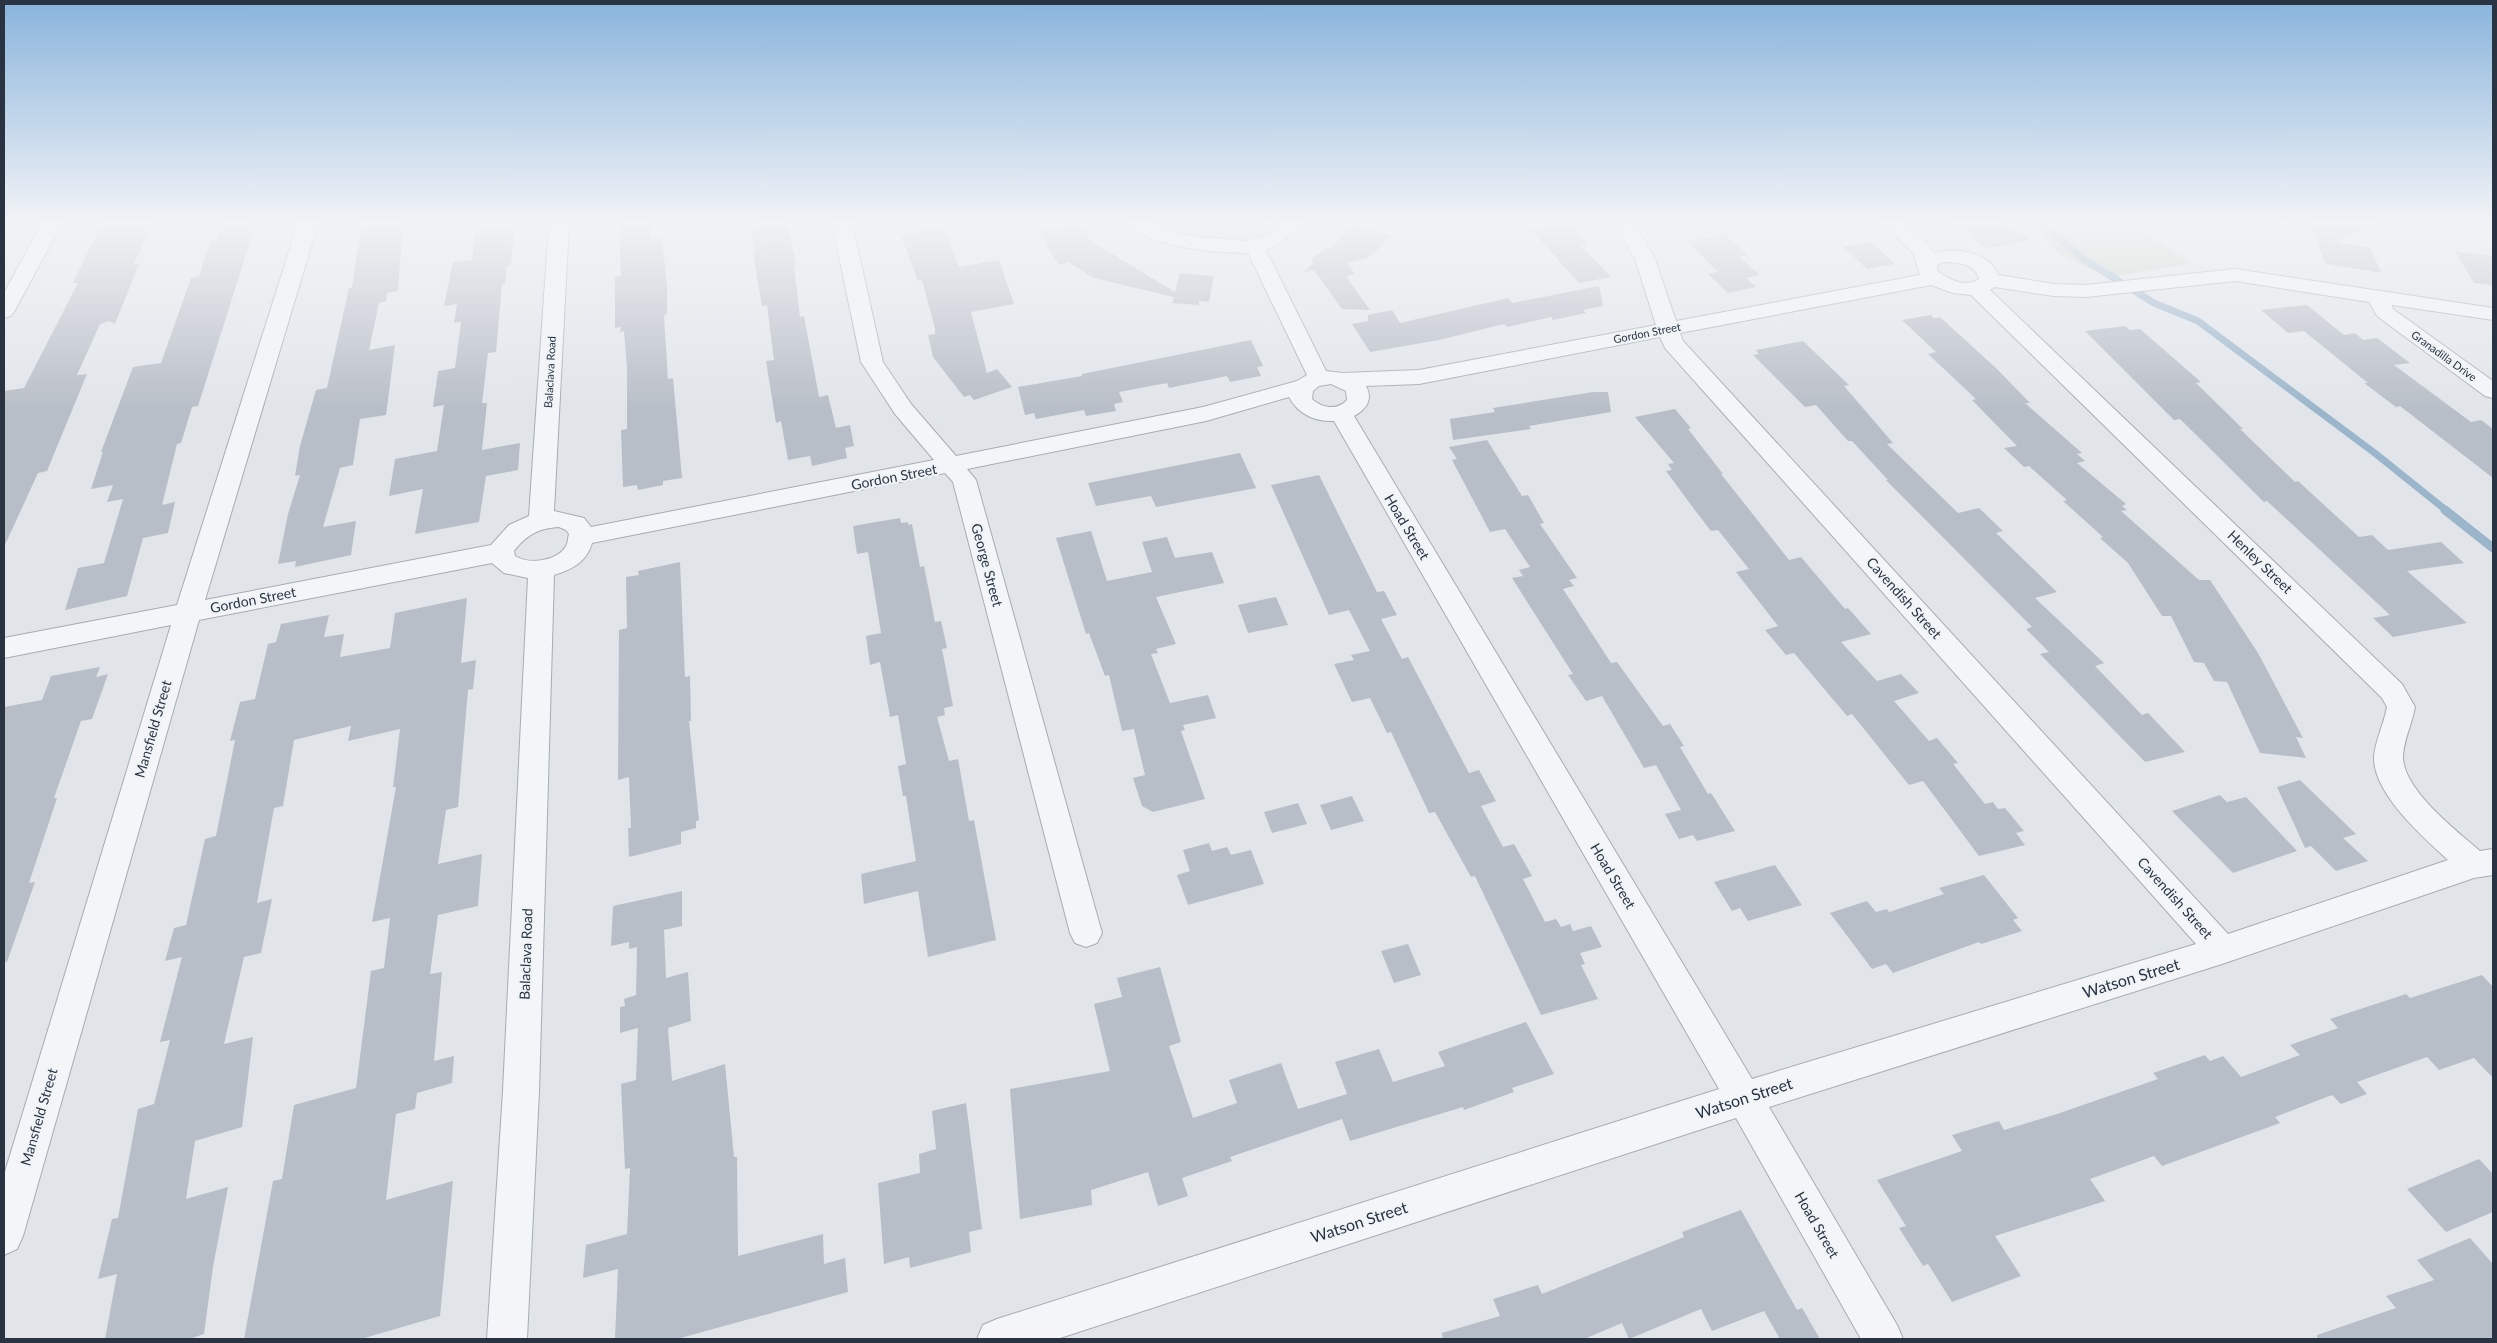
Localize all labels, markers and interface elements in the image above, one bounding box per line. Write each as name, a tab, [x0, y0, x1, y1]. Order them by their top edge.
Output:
street label: Gordon Street	[1612, 320, 1682, 345]
street label: Granadilla Drive	[2409, 328, 2480, 384]
street label: Balaclava Road	[541, 336, 558, 408]
street label: Gordon Street	[850, 460, 938, 493]
street label: Hoad Street	[1381, 491, 1434, 563]
street label: George Street	[968, 521, 1007, 608]
street label: Henley Street	[2224, 527, 2296, 597]
street label: Cavendish Street	[1863, 553, 1945, 642]
street label: Gordon Street	[209, 583, 297, 616]
street label: Mansfield Street	[130, 678, 175, 780]
street label: Hoad Street	[1587, 840, 1640, 912]
street label: Cavendish Street	[2134, 853, 2216, 942]
street label: Balaclava Road	[515, 908, 536, 1000]
street label: Watson Street	[2080, 954, 2182, 1001]
street label: Mansfield Street	[16, 1066, 61, 1168]
street label: Watson Street	[1693, 1073, 1795, 1122]
street label: Hoad Street	[1792, 1189, 1843, 1261]
street label: Watson Street	[1308, 1197, 1410, 1246]

